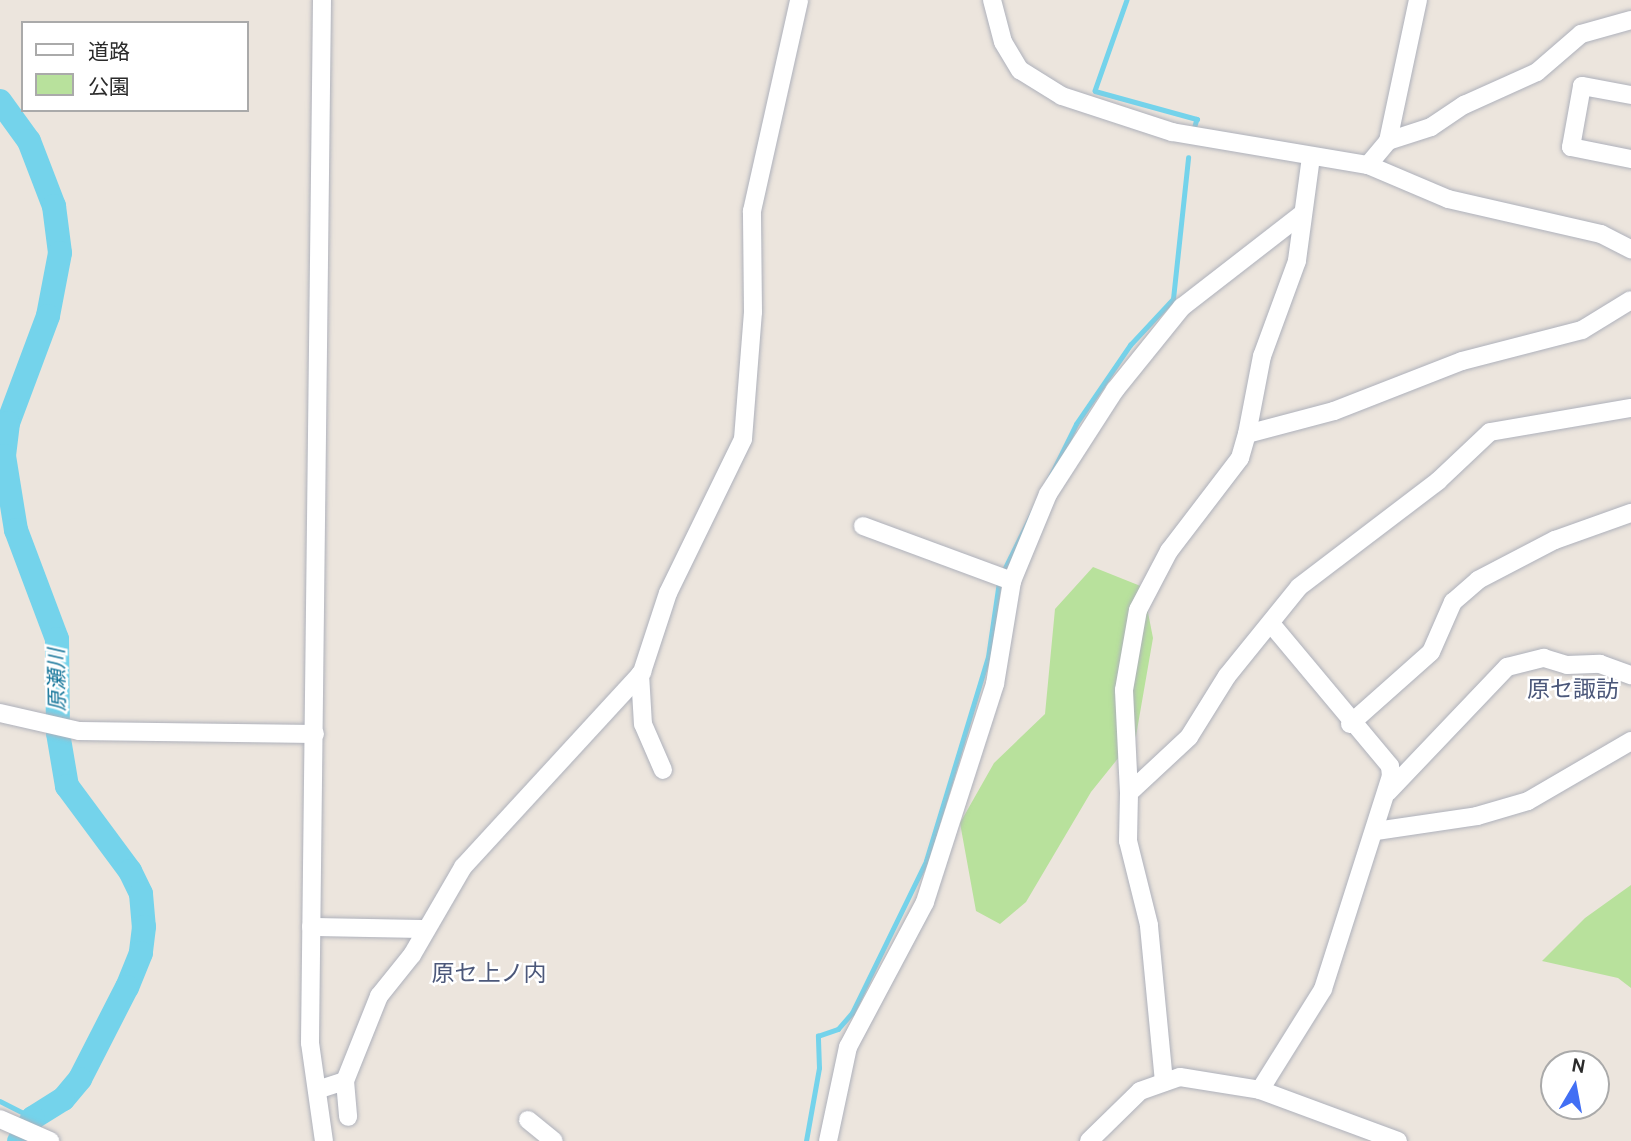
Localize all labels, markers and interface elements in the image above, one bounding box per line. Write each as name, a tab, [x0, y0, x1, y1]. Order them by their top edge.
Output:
legend	[21, 21, 248, 112]
text: 道路	[88, 39, 130, 64]
text: 公園	[88, 74, 130, 99]
water label: 原瀬川	[44, 648, 70, 712]
district label: 原セ諏訪	[1527, 675, 1619, 703]
district label: 原セ上ノ内	[432, 959, 546, 987]
north arrow	[1540, 1050, 1610, 1120]
text: N	[1570, 1053, 1587, 1078]

